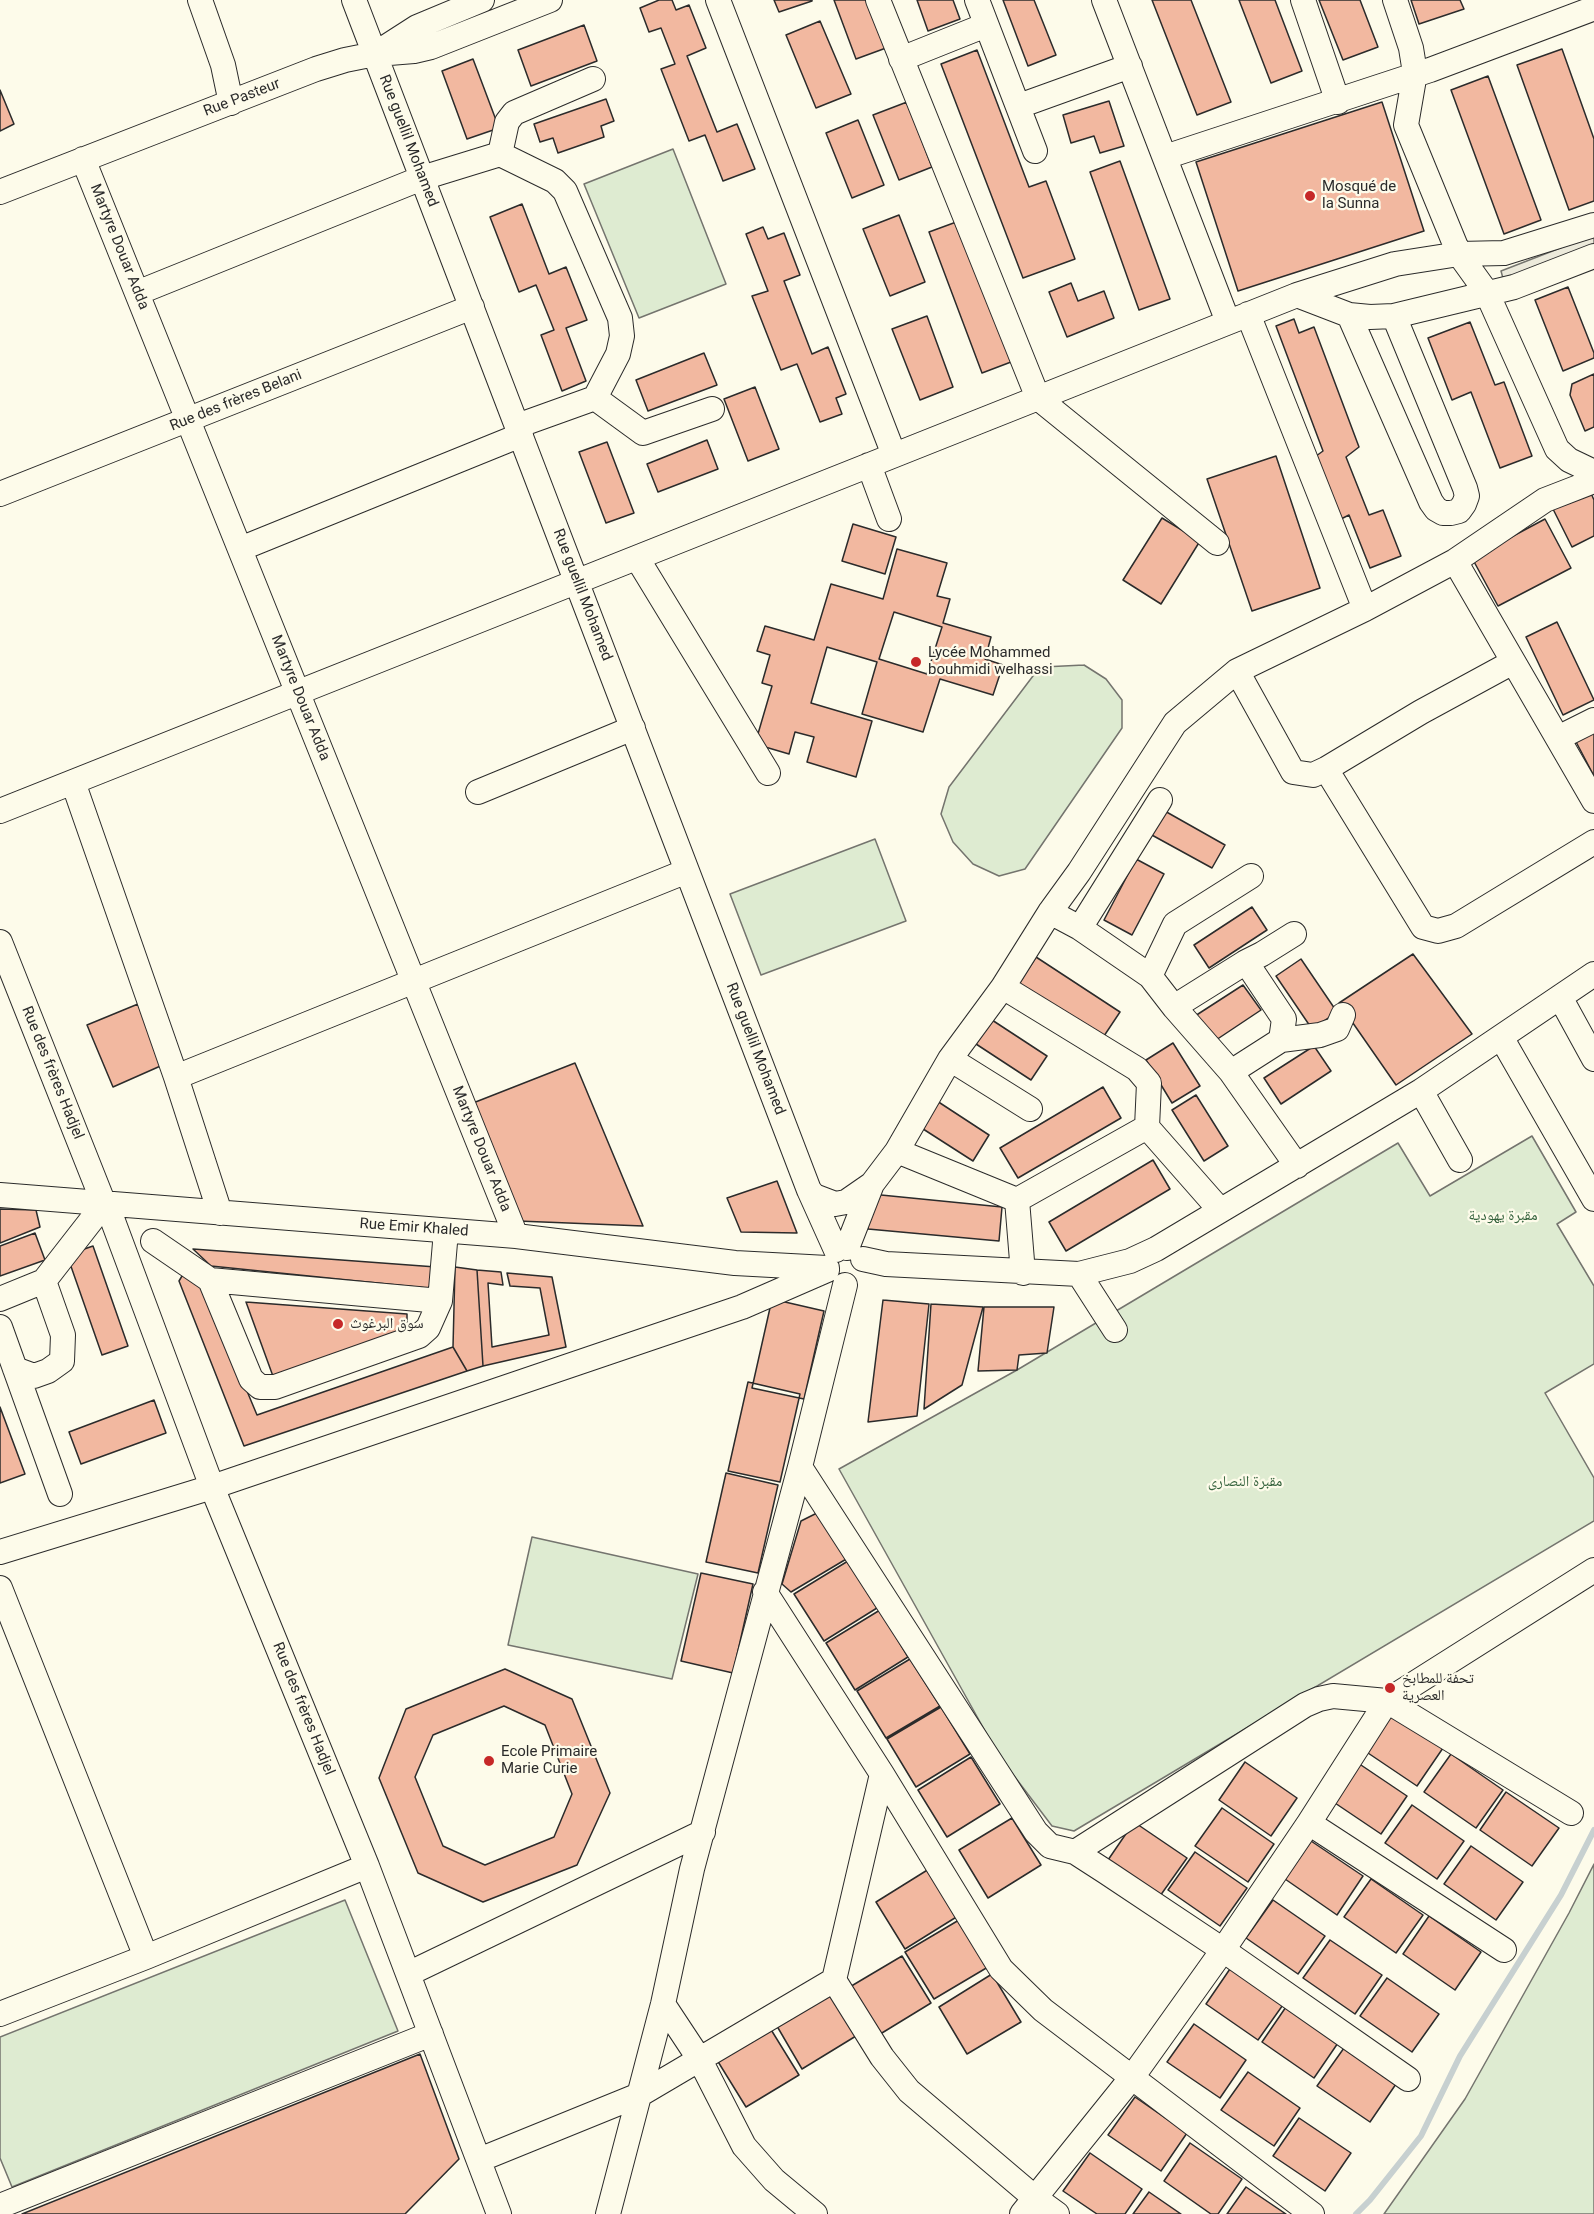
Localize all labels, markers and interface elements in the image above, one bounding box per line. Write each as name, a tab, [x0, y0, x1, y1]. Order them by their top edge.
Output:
street label: Rue guellil Mohamed	[375, 73, 441, 209]
street label: Rue Pasteur	[201, 75, 283, 121]
place label: Mosqué de la Sunna	[1322, 178, 1396, 213]
street label: Martyre Douar Adda	[86, 182, 152, 312]
marker: Mosqué de la Sunna	[1303, 189, 1317, 203]
street label: Rue des frères Belani	[167, 366, 305, 436]
street label: Rue guellil Mohamed	[549, 527, 615, 663]
street label: Martyre Douar Adda	[267, 633, 333, 763]
place label: Lycée Mohammed bouhmidi welhassi	[928, 644, 1053, 679]
marker: Lycée Mohammed bouhmidi welhassi	[909, 655, 923, 669]
street label: Rue guellil Mohamed	[722, 981, 788, 1117]
street label: Rue des frères Hadjel	[17, 1004, 87, 1142]
street label: Martyre Douar Adda	[448, 1084, 514, 1214]
park label: مقبرة يهودية	[1469, 1207, 1537, 1225]
street label: Rue Emir Khaled	[359, 1215, 469, 1241]
place label: سوق البرغوث	[350, 1315, 424, 1333]
marker: سوق البرغوث	[331, 1317, 345, 1331]
park label: مقبرة النصارى	[1208, 1473, 1282, 1491]
street label: Rue des frères Hadjel	[268, 1640, 338, 1778]
place label: تحفة للمطابخ العصرية	[1402, 1670, 1474, 1705]
marker: تحفة للمطابخ العصرية	[1383, 1681, 1397, 1695]
place label: Ecole Primaire Marie Curie	[501, 1743, 597, 1778]
marker: Ecole Primaire Marie Curie	[482, 1754, 496, 1768]

